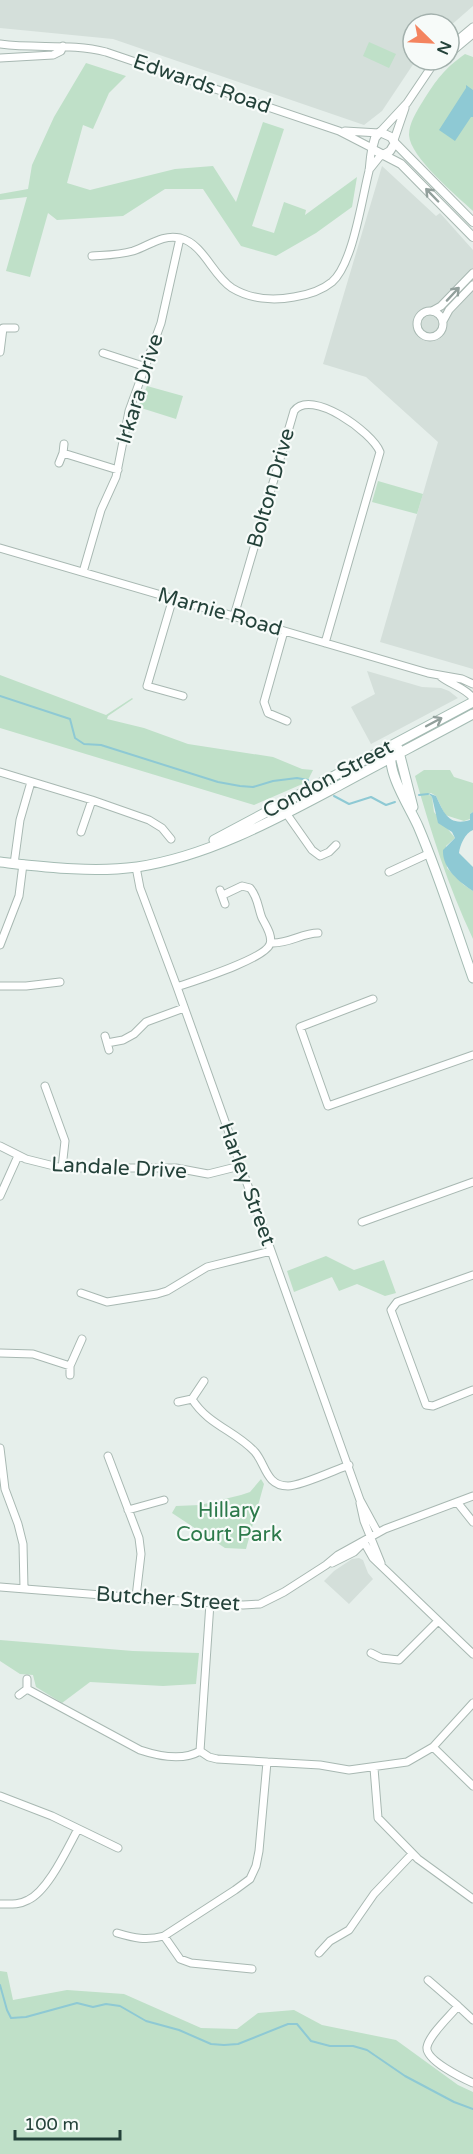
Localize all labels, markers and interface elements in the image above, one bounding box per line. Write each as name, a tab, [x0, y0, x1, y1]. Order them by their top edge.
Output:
north arrow	[401, 12, 461, 72]
text: N	[432, 38, 456, 58]
street label: Edwards Road	[130, 49, 274, 119]
one-way arrow	[425, 188, 439, 203]
one-way arrow	[446, 286, 461, 301]
street label: Irkara Drive	[111, 331, 169, 447]
street label: Bolton Drive	[242, 425, 300, 551]
street label: Marnie Road	[155, 582, 285, 642]
one-way arrow	[425, 716, 443, 727]
street label: Condon Street	[259, 734, 397, 824]
street label: Harley Street	[213, 1119, 281, 1249]
street label: Landale Drive	[50, 1152, 188, 1184]
park label: Hillary Court Park	[176, 1498, 282, 1547]
street label: Butcher Street	[95, 1581, 241, 1617]
scale bar	[15, 2103, 120, 2141]
text: 100 m	[24, 2113, 79, 2135]

